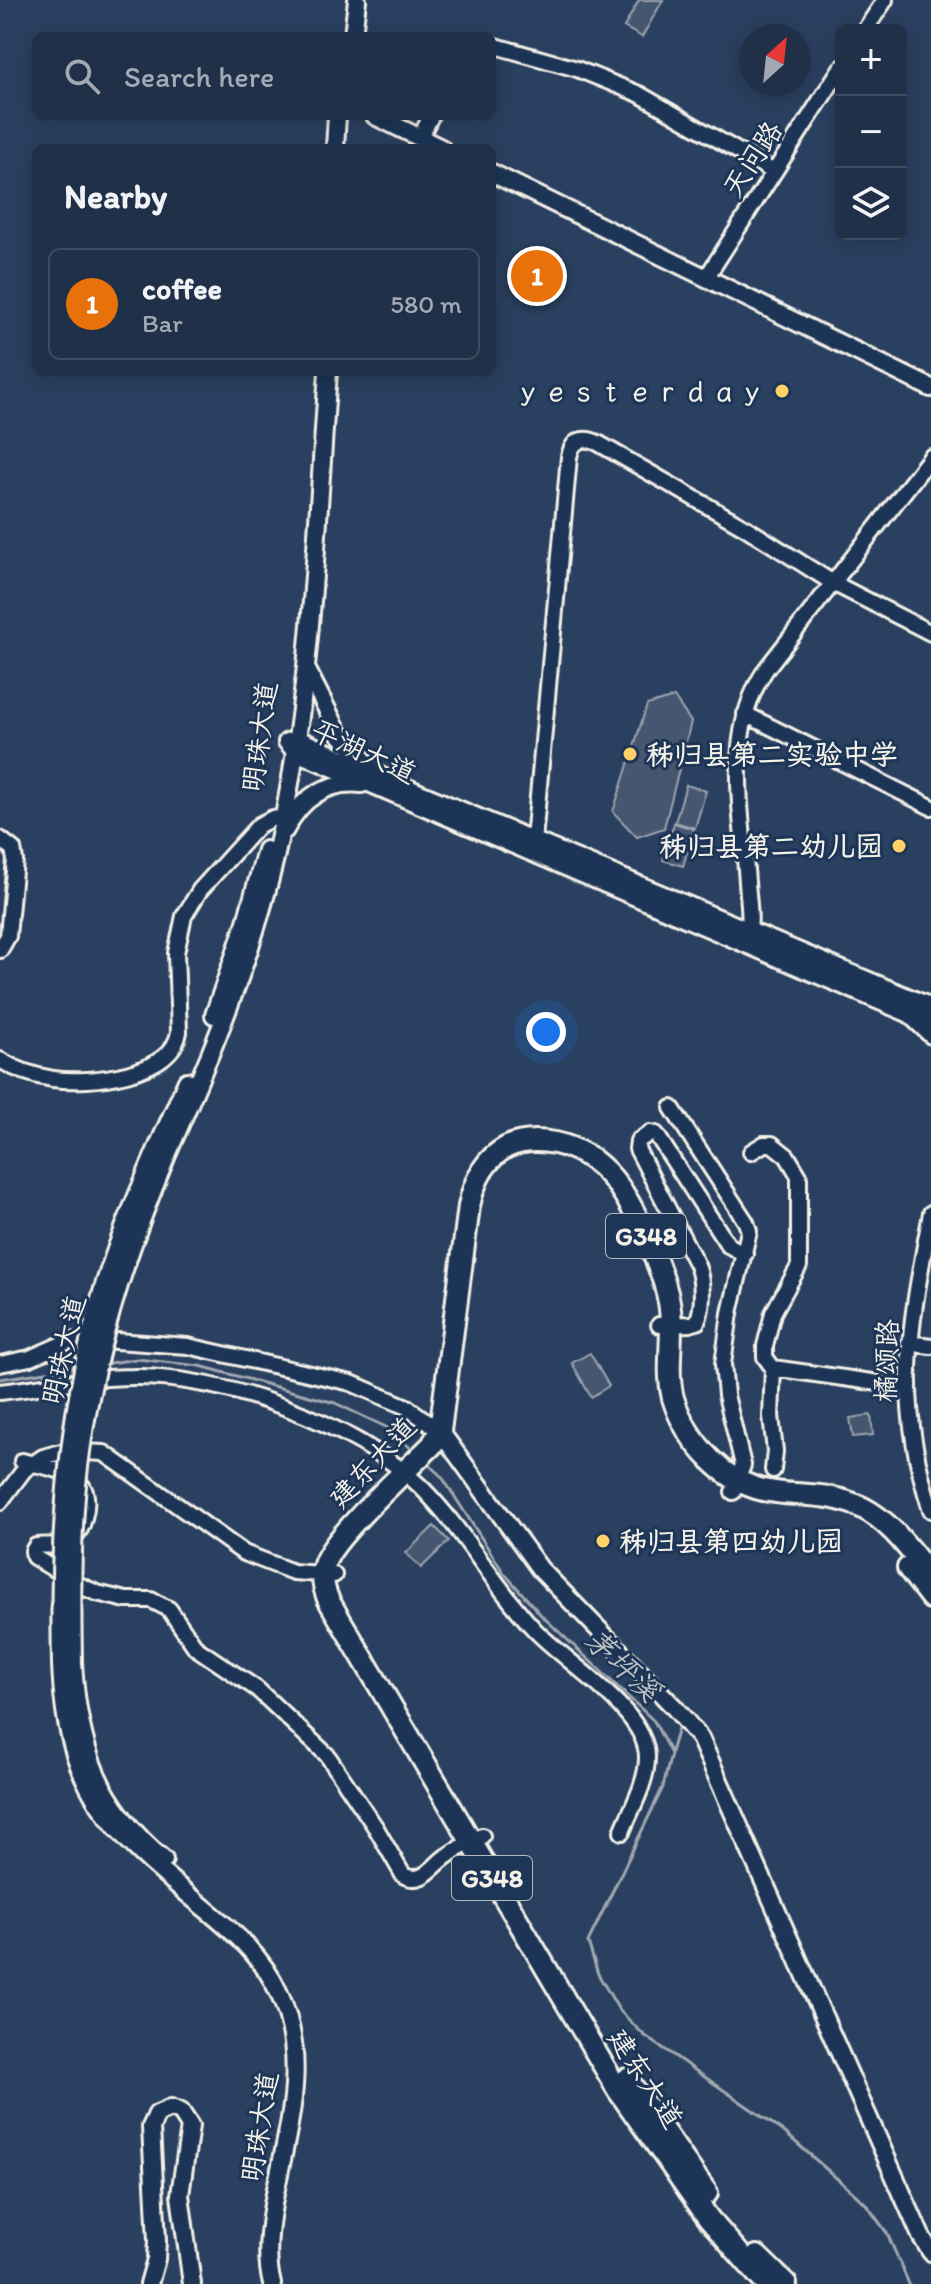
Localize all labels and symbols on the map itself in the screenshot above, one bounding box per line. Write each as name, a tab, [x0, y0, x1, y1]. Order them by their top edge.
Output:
north arrow	[739, 24, 811, 96]
street label: 天问路	[715, 115, 789, 203]
pin: 1	[511, 246, 563, 306]
place label: ｙｅｓｔｅｒｄａｙ	[514, 374, 766, 408]
marker: ｙｅｓｔｅｒｄａｙ	[773, 382, 791, 400]
street label: 明珠大道	[234, 679, 284, 795]
street label: 平湖大道	[306, 712, 422, 790]
place label: 秭归县第二实验中学	[646, 737, 898, 771]
marker: 秭归县第二实验中学	[621, 745, 639, 763]
place label: 秭归县第二幼儿园	[659, 829, 883, 863]
marker: 秭归县第二幼儿园	[890, 837, 908, 855]
your location	[526, 1012, 566, 1052]
road number: G348	[606, 1214, 686, 1258]
street label: 明珠大道	[34, 1292, 92, 1408]
street label: 橘颂路	[868, 1318, 904, 1404]
street label: 建东大道	[321, 1409, 423, 1515]
place label: 秭归县第四幼儿园	[619, 1524, 843, 1558]
marker: 秭归县第四幼儿园	[594, 1532, 612, 1550]
water label: 茅坪溪	[577, 1621, 670, 1711]
road number: G348	[452, 1856, 532, 1900]
street label: 建东大道	[601, 2022, 691, 2134]
street label: 明珠大道	[233, 2069, 285, 2185]

